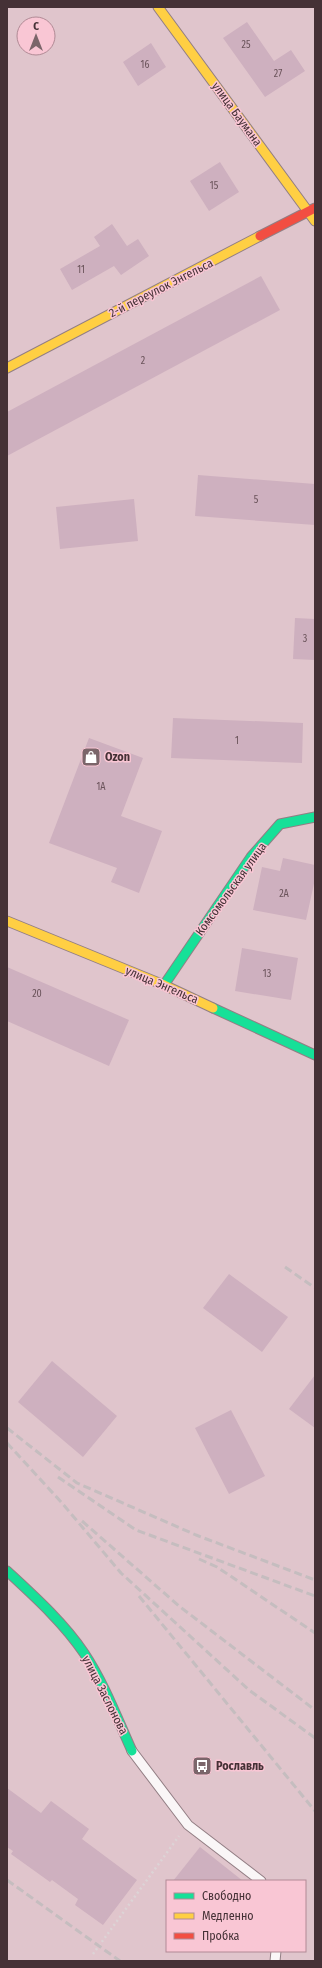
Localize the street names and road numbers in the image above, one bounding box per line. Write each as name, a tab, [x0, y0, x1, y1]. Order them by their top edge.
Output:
street label: улица Баумана	[209, 79, 265, 149]
street label: 2-й переулок Энгельса	[107, 256, 215, 320]
street label: Комсомольская улица	[193, 840, 270, 938]
street label: улица Энгельса	[123, 963, 201, 1007]
street label: улица Заслонова	[79, 1653, 131, 1737]

